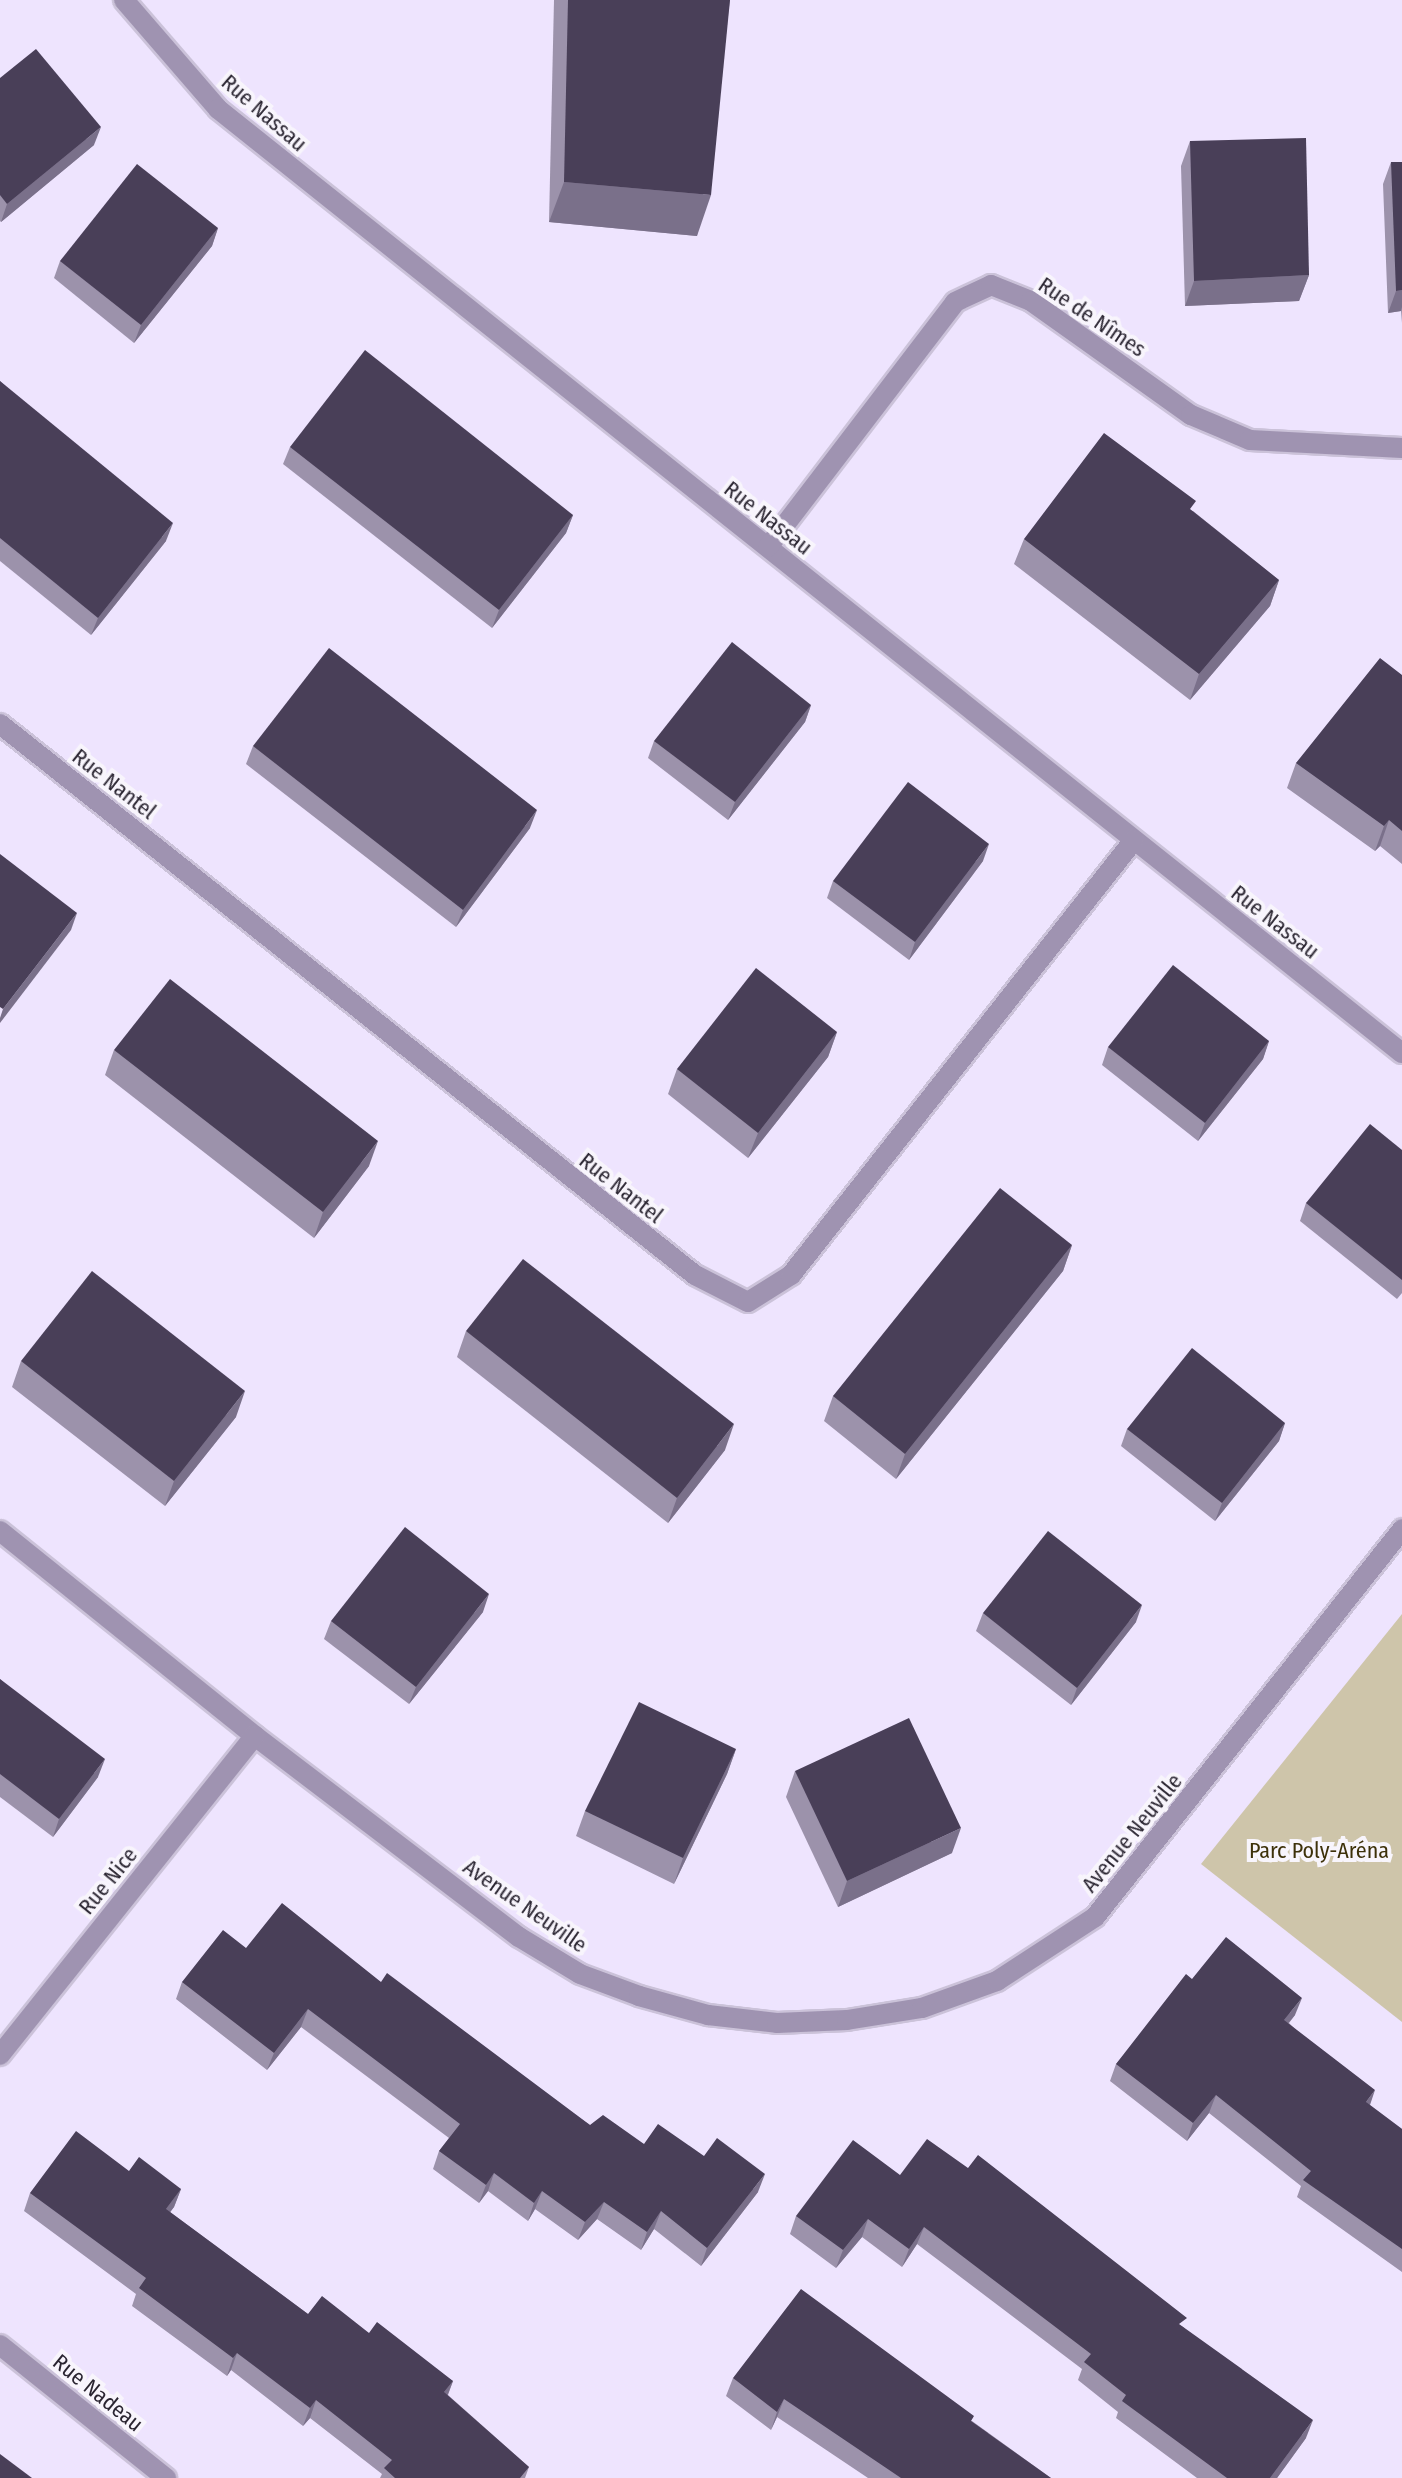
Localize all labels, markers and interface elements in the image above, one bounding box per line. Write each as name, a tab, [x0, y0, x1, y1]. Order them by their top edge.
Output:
street label: Rue Nassau	[216, 69, 312, 157]
street label: Rue de Nîmes	[1033, 271, 1151, 363]
street label: Rue Nassau	[719, 476, 817, 560]
street label: Rue Nantel	[67, 743, 161, 825]
street label: Rue Nassau	[1226, 880, 1324, 964]
street label: Rue Nantel	[574, 1147, 668, 1229]
street label: Avenue Neuville	[1076, 1768, 1188, 1898]
park label: Parc Poly-Aréna	[1249, 1838, 1389, 1864]
street label: Rue Nice	[73, 1842, 143, 1920]
street label: Avenue Neuville	[458, 1854, 592, 1958]
street label: Rue Nadeau	[48, 2349, 148, 2437]

